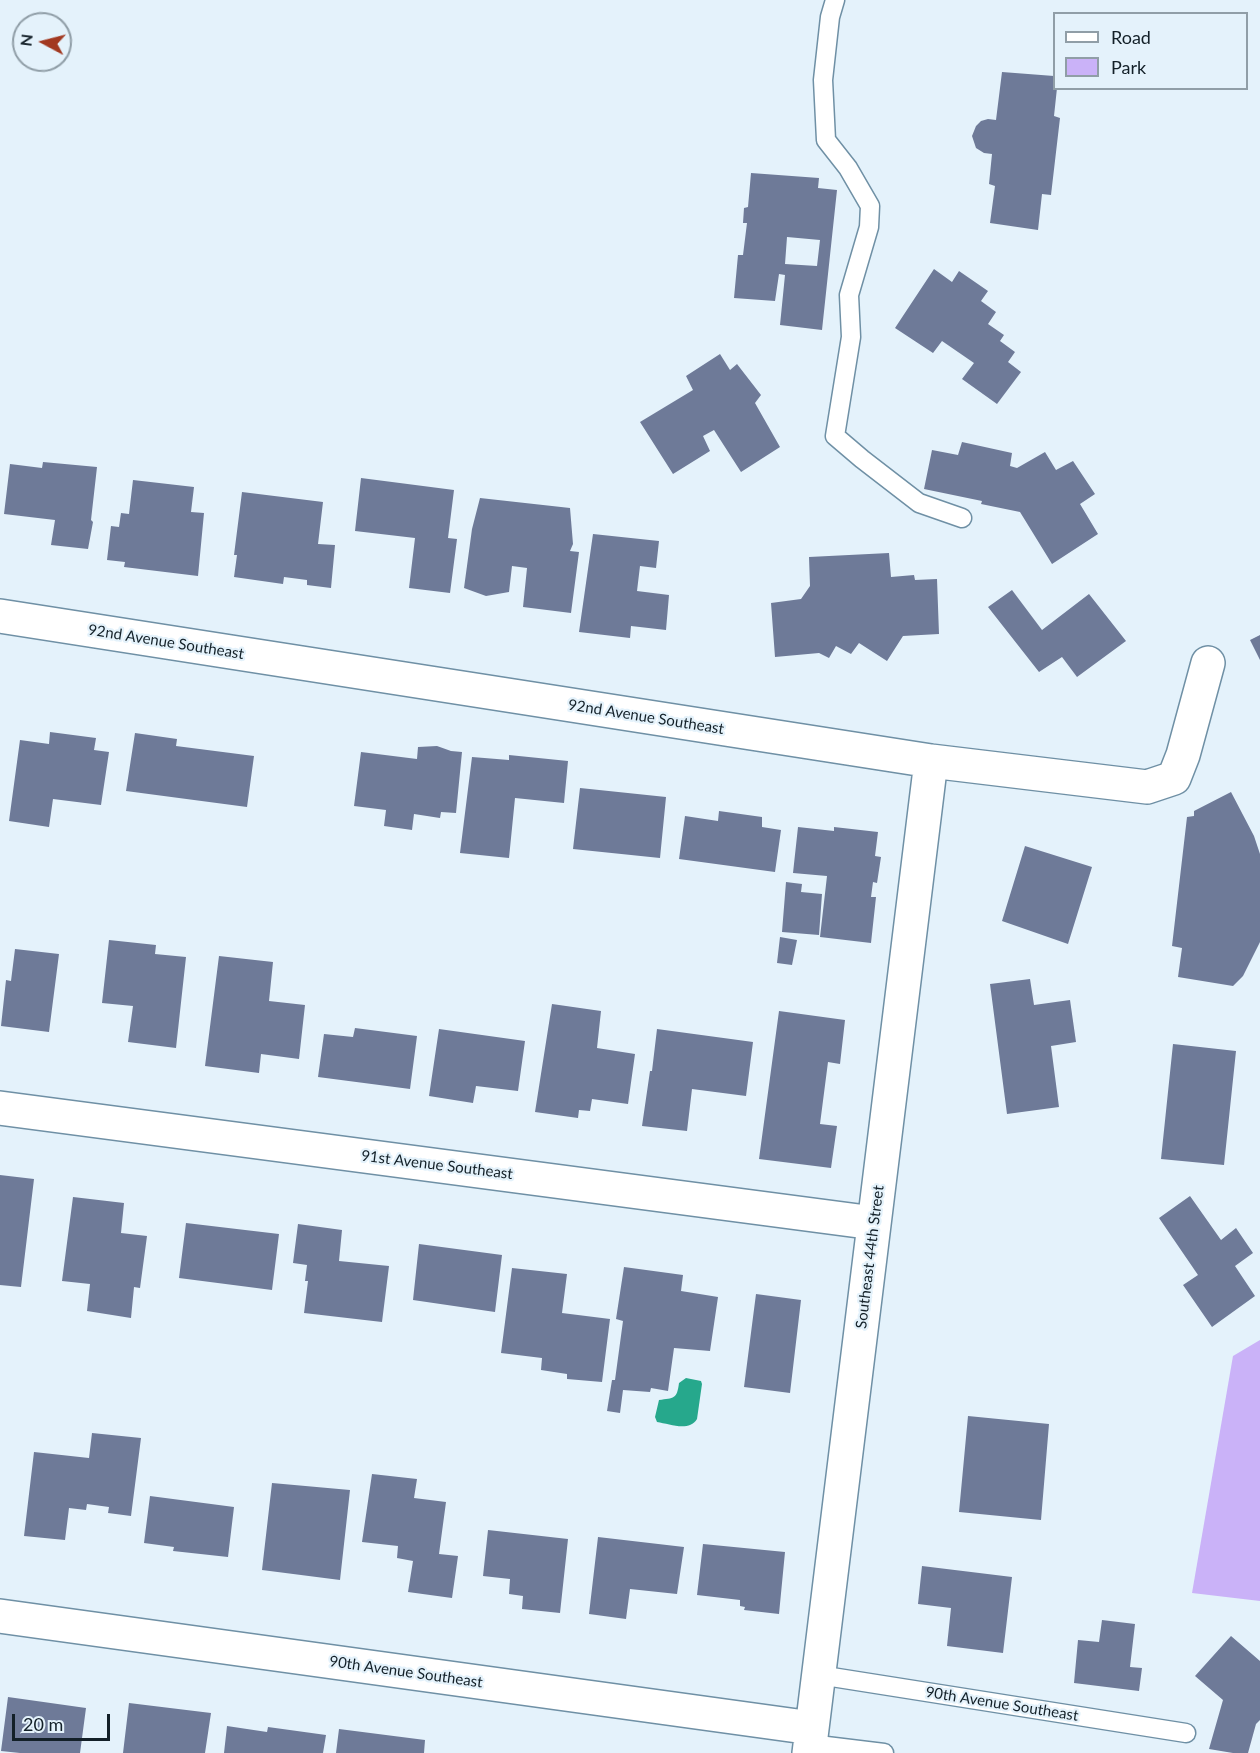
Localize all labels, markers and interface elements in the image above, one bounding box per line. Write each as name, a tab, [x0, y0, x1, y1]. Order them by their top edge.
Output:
north arrow	[12, 12, 72, 72]
legend	[1053, 12, 1248, 90]
text: Road	[1111, 26, 1151, 48]
text: N	[15, 33, 36, 47]
text: Park	[1111, 56, 1146, 78]
street label: 92nd Avenue Southeast	[87, 621, 245, 663]
street label: 92nd Avenue Southeast	[567, 696, 725, 738]
street label: 91st Avenue Southeast	[360, 1147, 514, 1183]
street label: Southeast 44th Street	[852, 1184, 888, 1330]
street label: 90th Avenue Southeast	[328, 1652, 484, 1692]
street label: 90th Avenue Southeast	[924, 1683, 1080, 1725]
scale bar	[15, 1702, 112, 1740]
text: 20 m	[23, 1713, 63, 1735]

